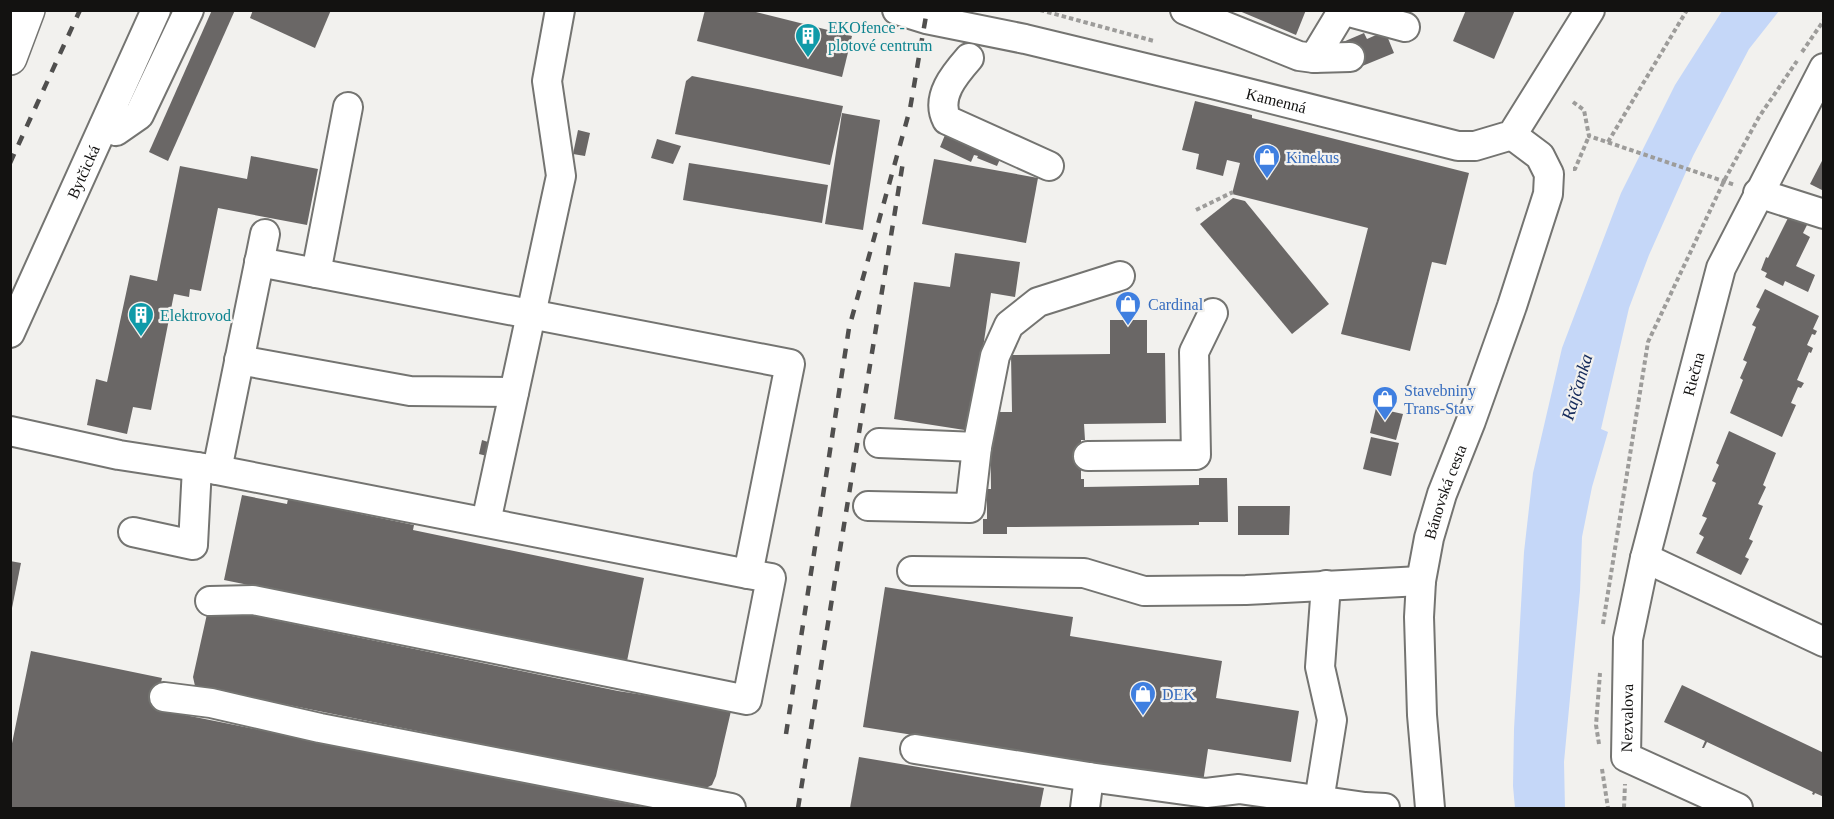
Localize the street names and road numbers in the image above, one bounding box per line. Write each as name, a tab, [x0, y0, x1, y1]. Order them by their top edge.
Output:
street label: Kamenná	[1244, 84, 1308, 116]
street label: Bytčická	[63, 142, 102, 201]
street label: Riečna	[1679, 350, 1707, 398]
street label: Bánovská cesta	[1421, 442, 1469, 541]
street label: Nezvalova	[1618, 684, 1636, 752]

